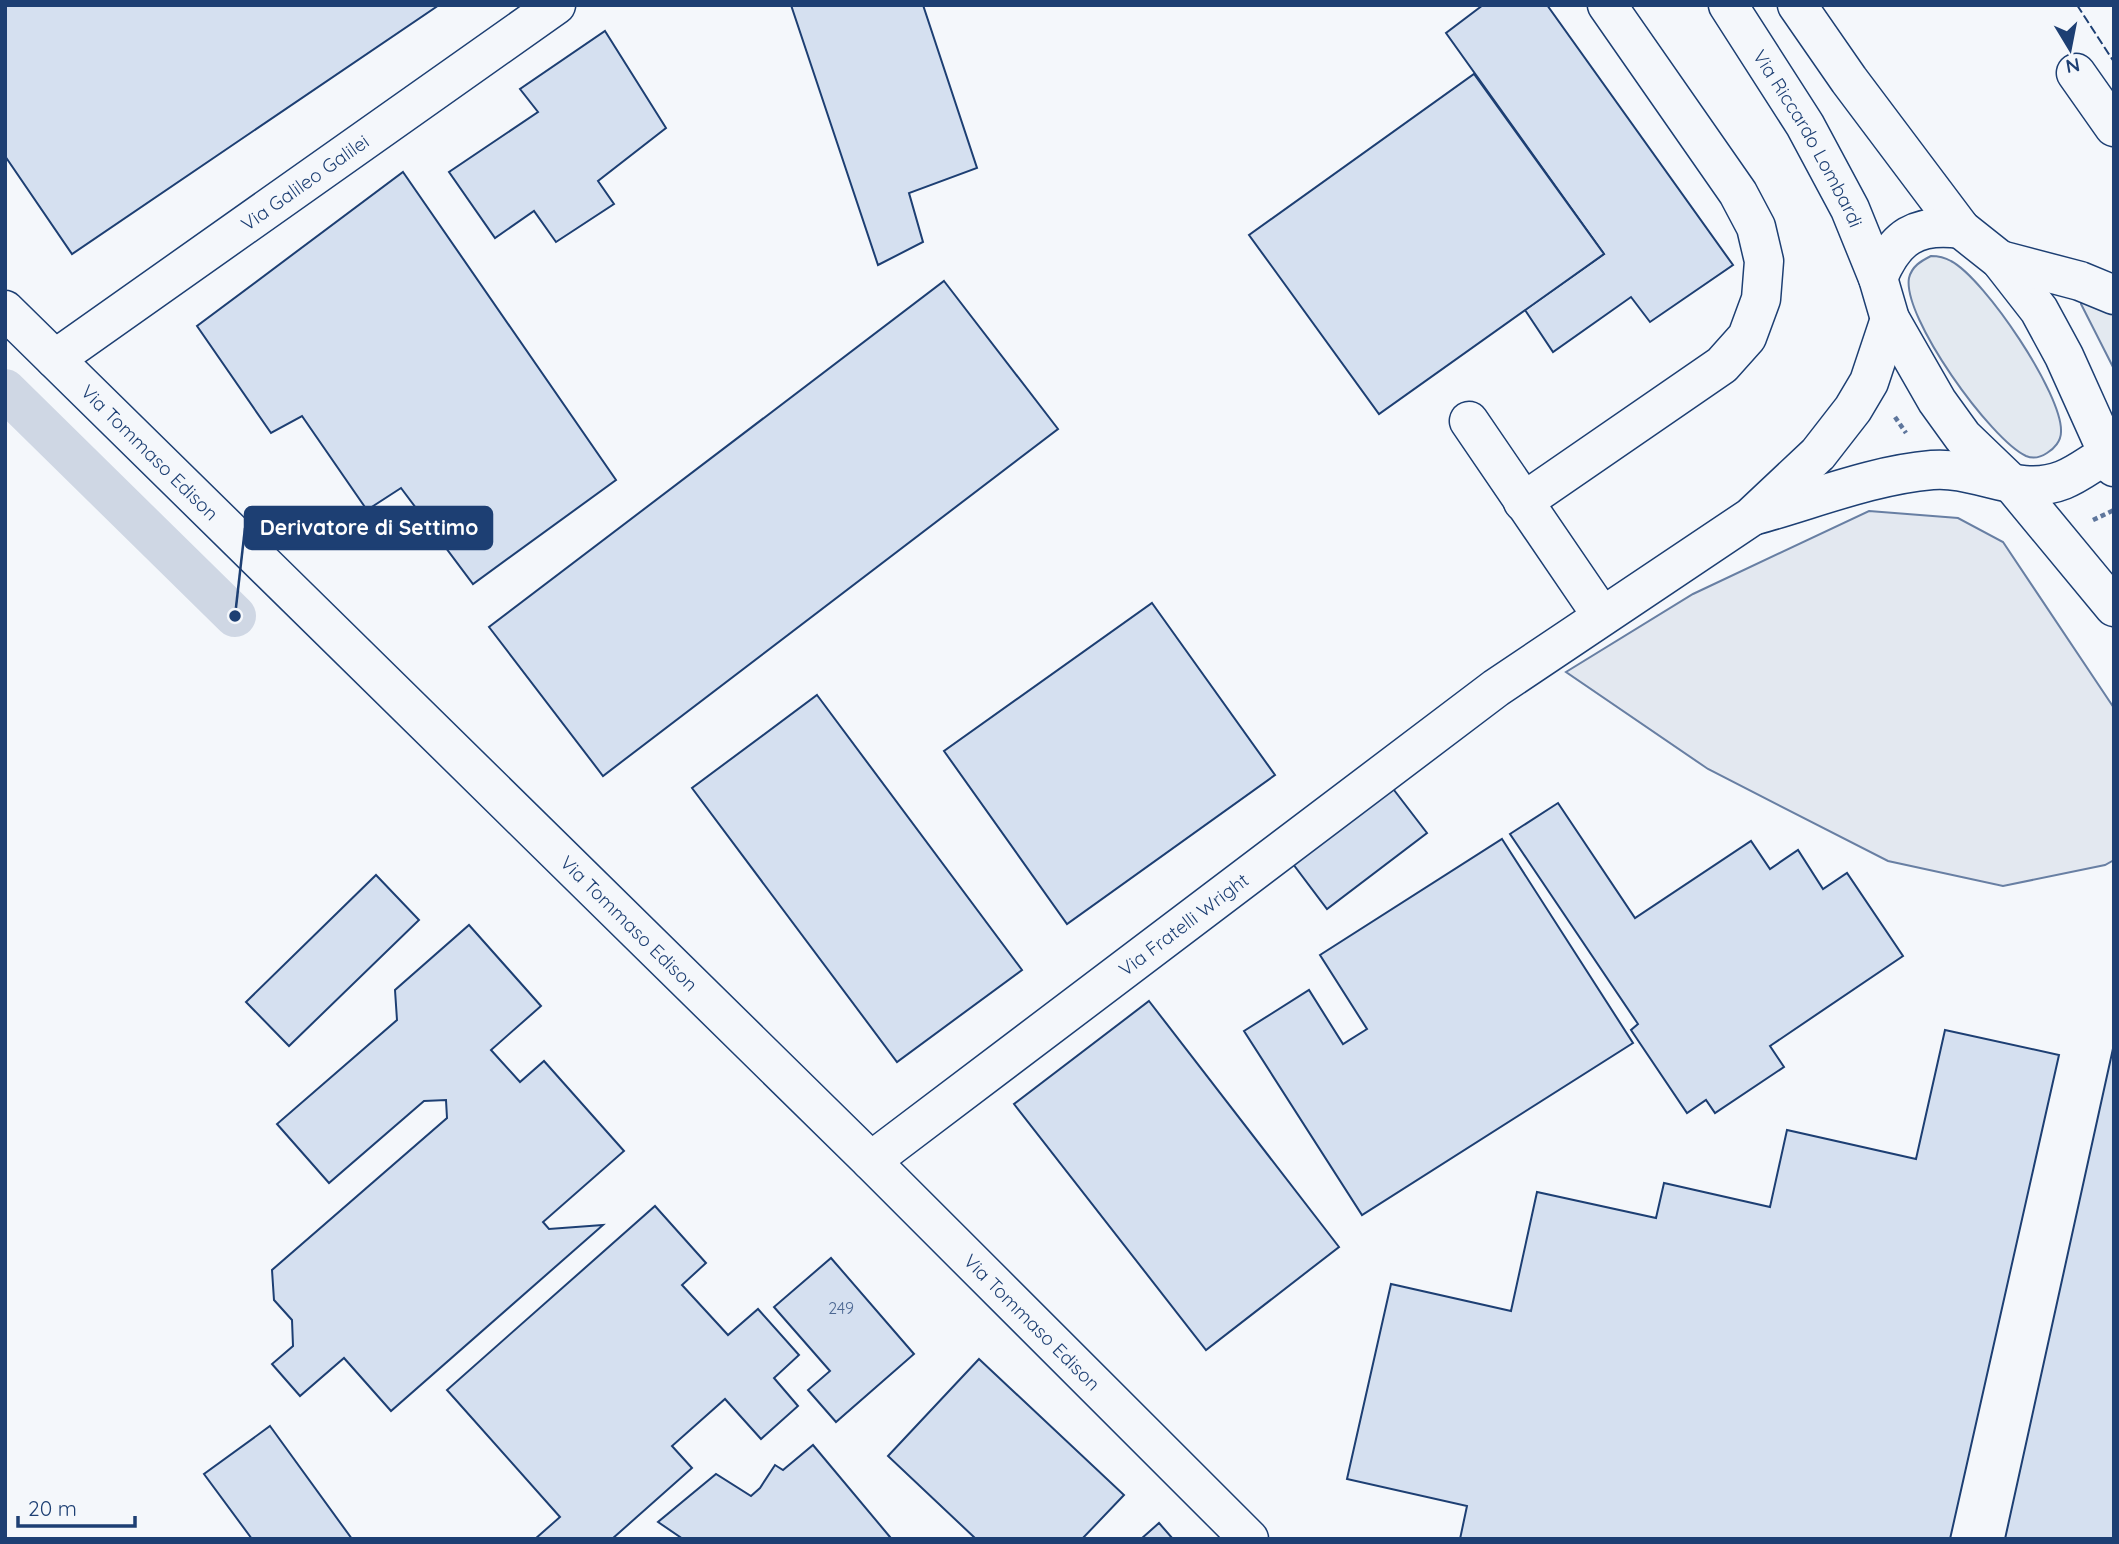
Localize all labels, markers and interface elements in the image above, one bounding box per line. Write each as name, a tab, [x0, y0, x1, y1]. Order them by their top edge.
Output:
north arrow	[2035, 14, 2105, 84]
street label: Via Riccardo Lombardi	[1748, 45, 1868, 231]
text: N	[2064, 53, 2082, 79]
street label: Via Galileo Galilei	[236, 129, 373, 236]
street label: Via Tommaso Edison	[76, 379, 224, 525]
callout: Derivatore di Settimo	[245, 507, 492, 549]
text: Derivatore di Settimo	[260, 514, 478, 540]
street label: Via Tommaso Edison	[555, 850, 703, 996]
street label: Via Fratelli Wright	[1114, 868, 1253, 981]
street label: Via Tommaso Edison	[959, 1249, 1105, 1395]
house number: 249	[828, 1298, 854, 1318]
scale bar	[18, 1484, 135, 1528]
text: 20 m	[28, 1495, 77, 1521]

